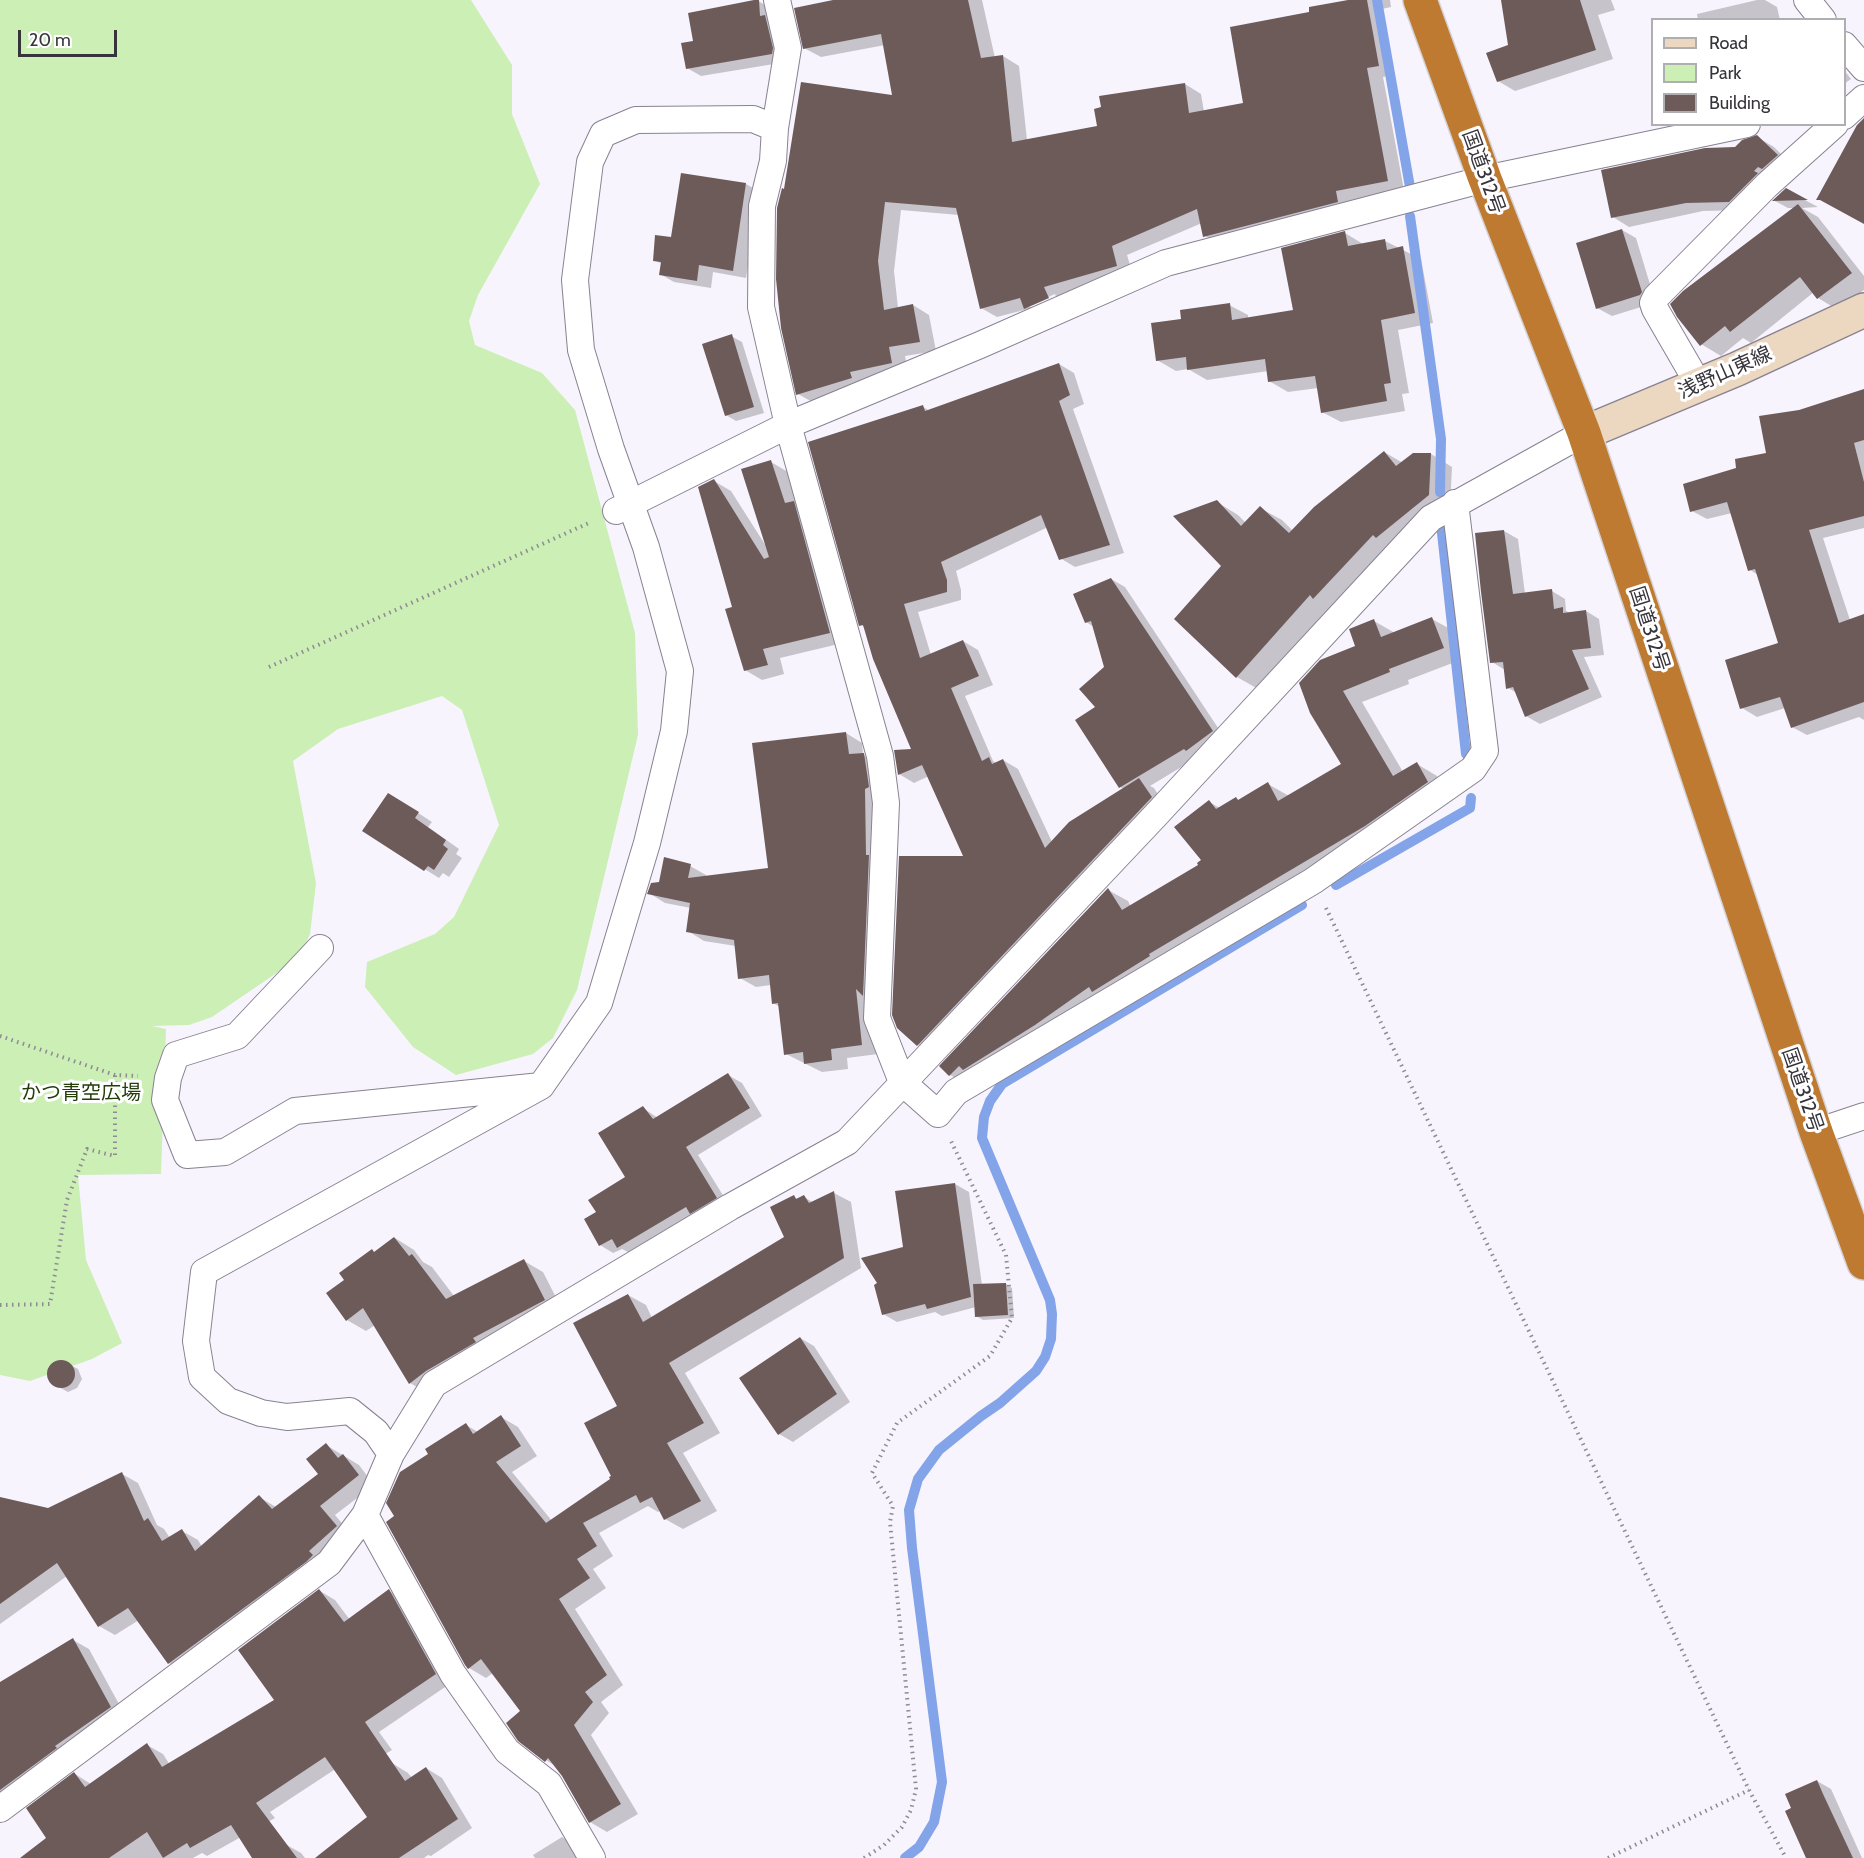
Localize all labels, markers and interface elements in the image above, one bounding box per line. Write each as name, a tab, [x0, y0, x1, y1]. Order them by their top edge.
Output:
scale bar	[21, 18, 120, 56]
legend	[1651, 18, 1846, 126]
text: 20 m	[29, 29, 71, 51]
text: Road	[1709, 32, 1748, 54]
text: Park	[1709, 62, 1741, 84]
text: Building	[1709, 92, 1770, 114]
street label: 国道312号	[1457, 127, 1509, 217]
street label: 浅野山東線	[1674, 342, 1776, 404]
street label: 国道312号	[1624, 584, 1674, 674]
street label: 国道312号	[1776, 1045, 1828, 1135]
park label: かつ青空広場	[21, 1081, 141, 1105]

